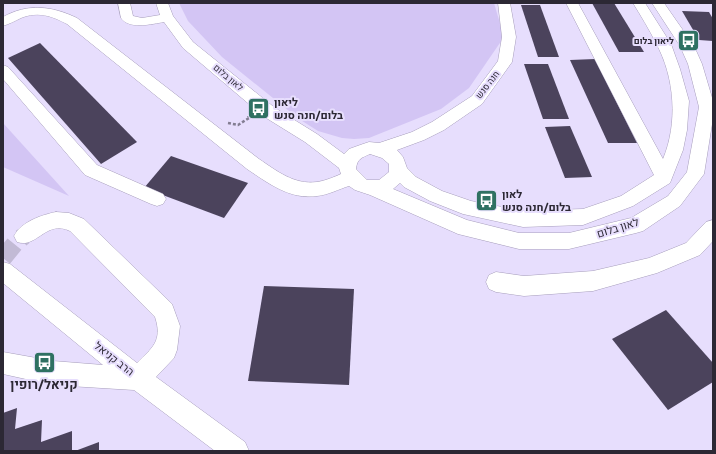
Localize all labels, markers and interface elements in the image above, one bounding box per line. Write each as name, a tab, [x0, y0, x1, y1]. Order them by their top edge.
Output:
bus stop icon: ליאון בלום	[676, 28, 702, 54]
place label: ליאון בלום	[634, 36, 674, 47]
street label: לאון בלום	[211, 62, 245, 94]
street label: חנה סנש	[474, 69, 502, 101]
bus stop icon: ליאון בלום/חנה סנש	[245, 95, 271, 121]
place label: ליאון בלום/חנה סנש	[274, 96, 343, 122]
bus stop icon: לאון בלום/חנה סנש	[474, 187, 500, 213]
place label: לאון בלום/חנה סנש	[502, 188, 571, 214]
street label: לאון בלום	[595, 215, 641, 241]
street label: הרב קניאל	[92, 339, 136, 379]
bus stop icon: קניאל/רופין	[31, 350, 57, 376]
place label: קניאל/רופין	[10, 377, 78, 393]

